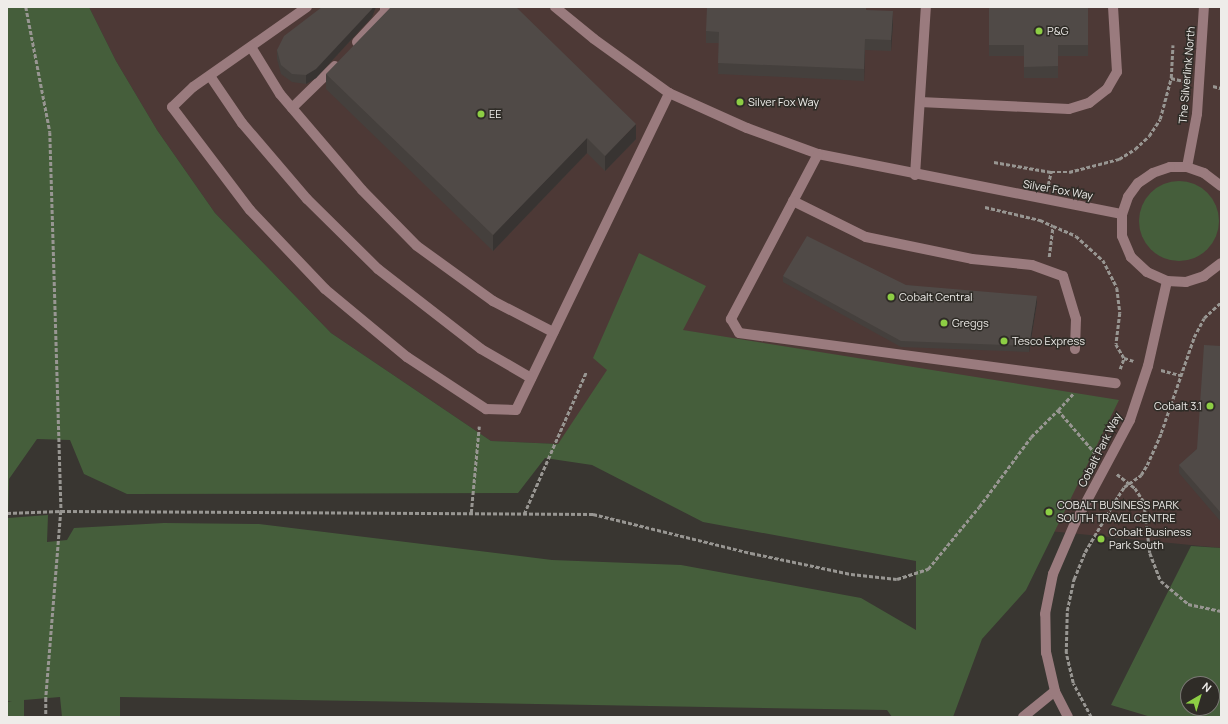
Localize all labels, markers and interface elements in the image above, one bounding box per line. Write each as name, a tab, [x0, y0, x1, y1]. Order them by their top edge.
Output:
place label: P&G	[1047, 24, 1069, 38]
marker: P&G	[1034, 26, 1044, 36]
street label: The Silverlink North	[1176, 26, 1198, 124]
place label: Silver Fox Way	[748, 95, 819, 109]
marker: Silver Fox Way	[735, 97, 745, 107]
place label: EE	[489, 107, 502, 121]
marker: EE	[476, 109, 486, 119]
street label: Silver Fox Way	[1022, 177, 1094, 203]
place label: Cobalt Central	[899, 290, 973, 304]
marker: Cobalt Central	[886, 292, 896, 302]
place label: Greggs	[952, 316, 989, 330]
marker: Greggs	[939, 318, 949, 328]
place label: Tesco Express	[1012, 334, 1085, 348]
marker: Tesco Express	[999, 336, 1009, 346]
place label: Cobalt 3.1	[1154, 399, 1202, 413]
marker: Cobalt 3.1	[1205, 401, 1215, 411]
street label: Cobalt Park Way	[1076, 411, 1124, 489]
place label: COBALT BUSINESS PARK SOUTH TRAVELCENTRE	[1057, 499, 1179, 525]
marker: COBALT BUSINESS PARK SOUTH TRAVELCENTRE	[1044, 507, 1054, 517]
place label: Cobalt Business Park South	[1109, 526, 1191, 552]
marker: Cobalt Business Park South	[1096, 534, 1106, 544]
north arrow	[1180, 676, 1220, 716]
text: N	[1199, 679, 1215, 695]

